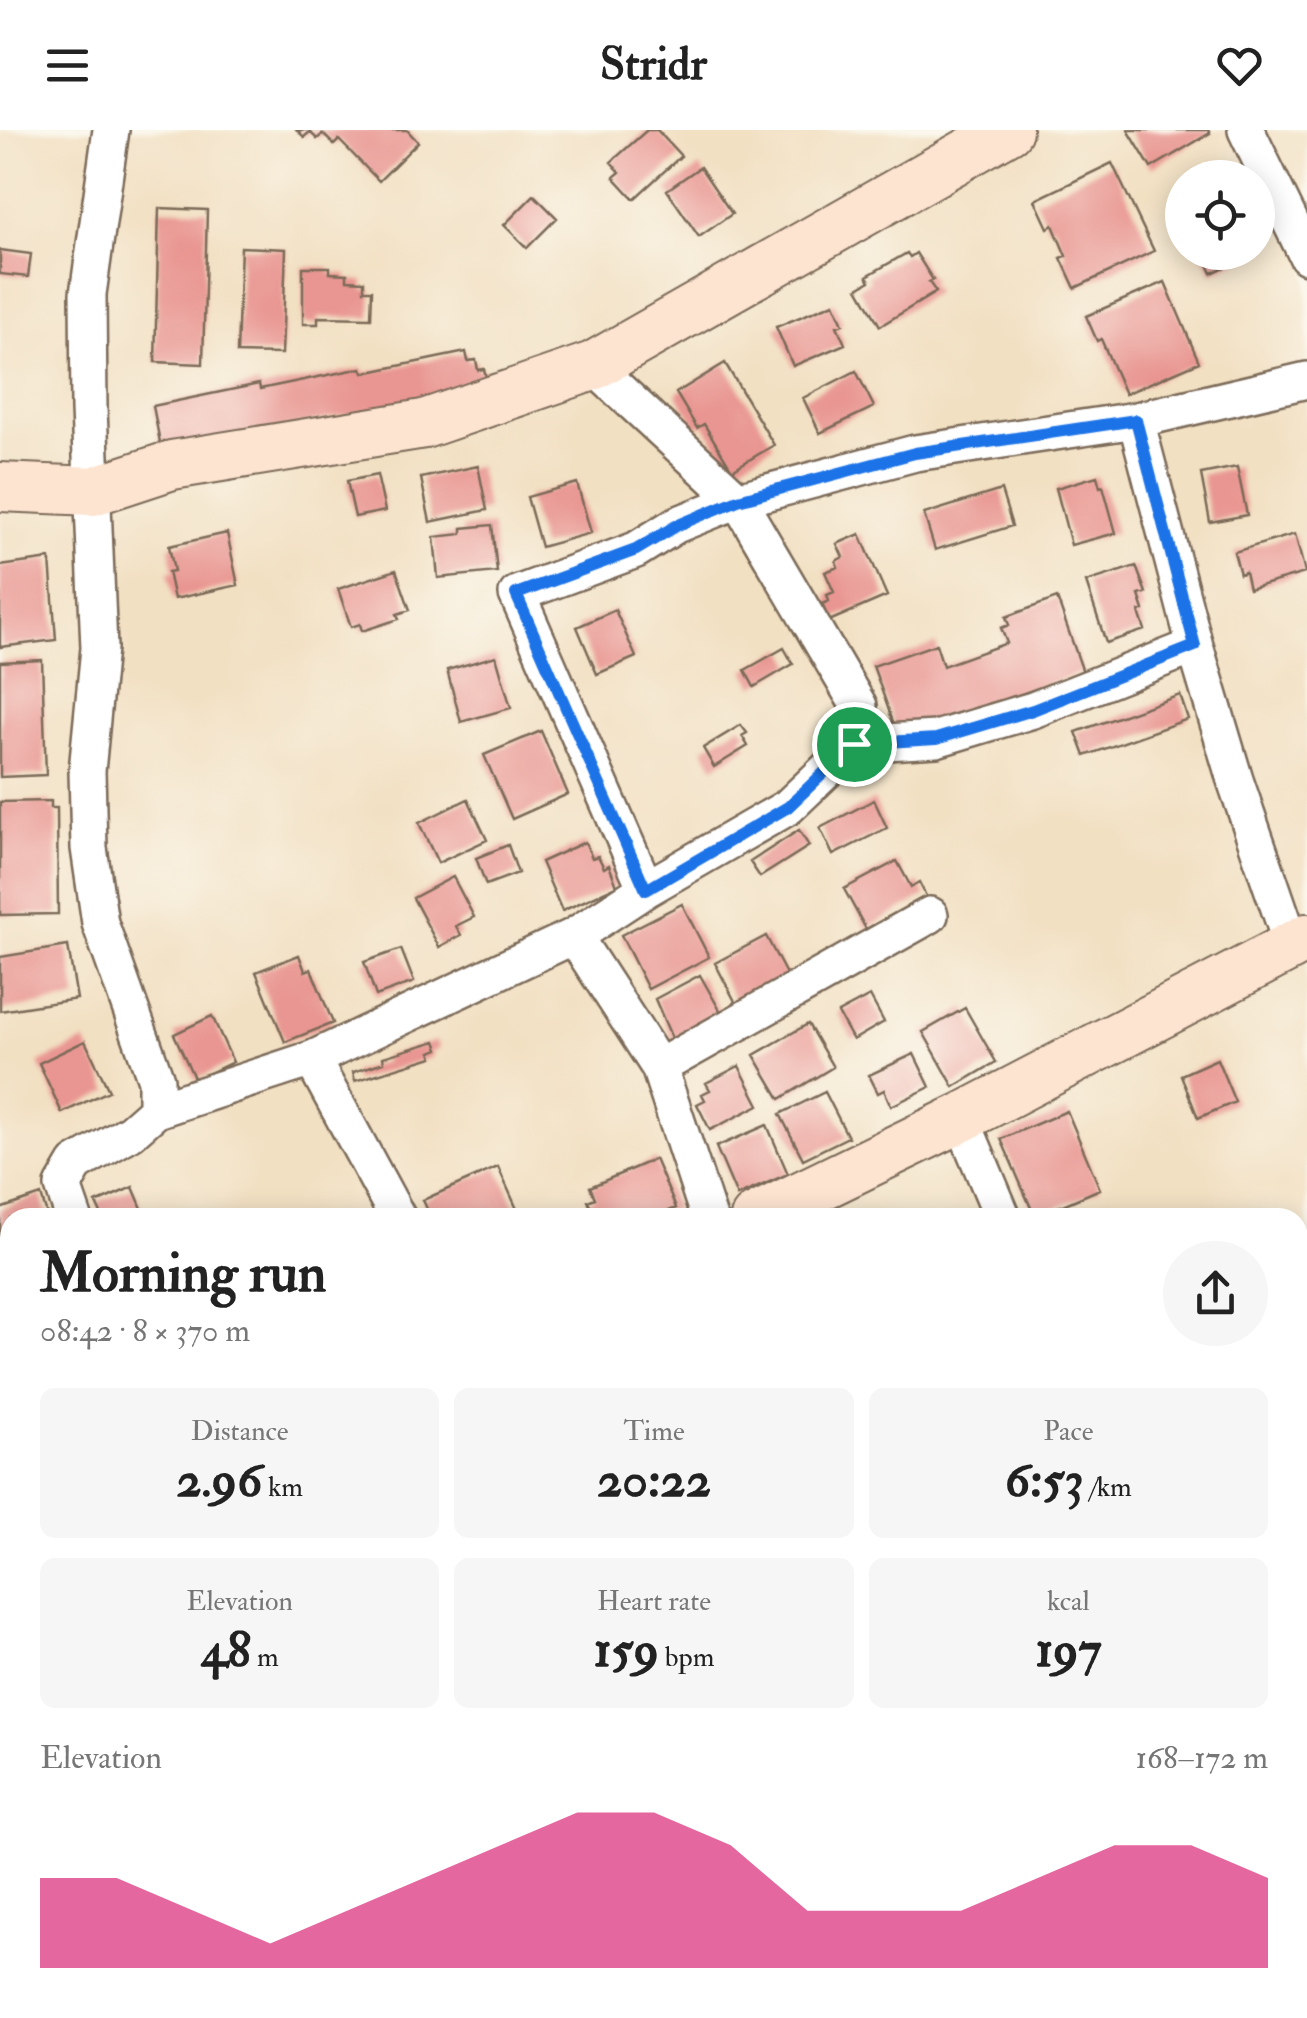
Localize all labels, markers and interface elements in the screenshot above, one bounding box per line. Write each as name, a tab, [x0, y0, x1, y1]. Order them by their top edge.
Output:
text: Stridr	[600, 37, 707, 93]
icon: menu	[40, 38, 95, 93]
icon: heart	[1212, 38, 1267, 93]
map controls	[1165, 160, 1275, 270]
button: locate	[1165, 160, 1275, 270]
pin	[812, 702, 897, 787]
icon: arrive	[827, 717, 882, 772]
text: Morning run	[40, 1239, 326, 1308]
button: share	[1163, 1241, 1268, 1346]
text: 08:42 · 8 × 370 m	[40, 1311, 250, 1351]
text: Distance	[191, 1414, 289, 1449]
text: Time	[623, 1414, 685, 1449]
text: Pace	[1043, 1414, 1093, 1449]
text: 2.96	[176, 1449, 262, 1512]
text: 20:22	[597, 1449, 711, 1512]
text: 6:53	[1005, 1449, 1084, 1512]
text: km	[262, 1470, 303, 1505]
text: /km	[1084, 1470, 1132, 1505]
text: Elevation	[186, 1584, 293, 1619]
text: Heart rate	[597, 1584, 711, 1619]
text: kcal	[1047, 1584, 1090, 1619]
text: 48	[201, 1619, 251, 1682]
text: 159	[594, 1619, 659, 1682]
text: 197	[1035, 1619, 1101, 1682]
text: m	[251, 1640, 279, 1675]
text: bpm	[659, 1640, 714, 1675]
text: Elevation	[40, 1738, 162, 1778]
text: 168–172 m	[1136, 1738, 1268, 1778]

